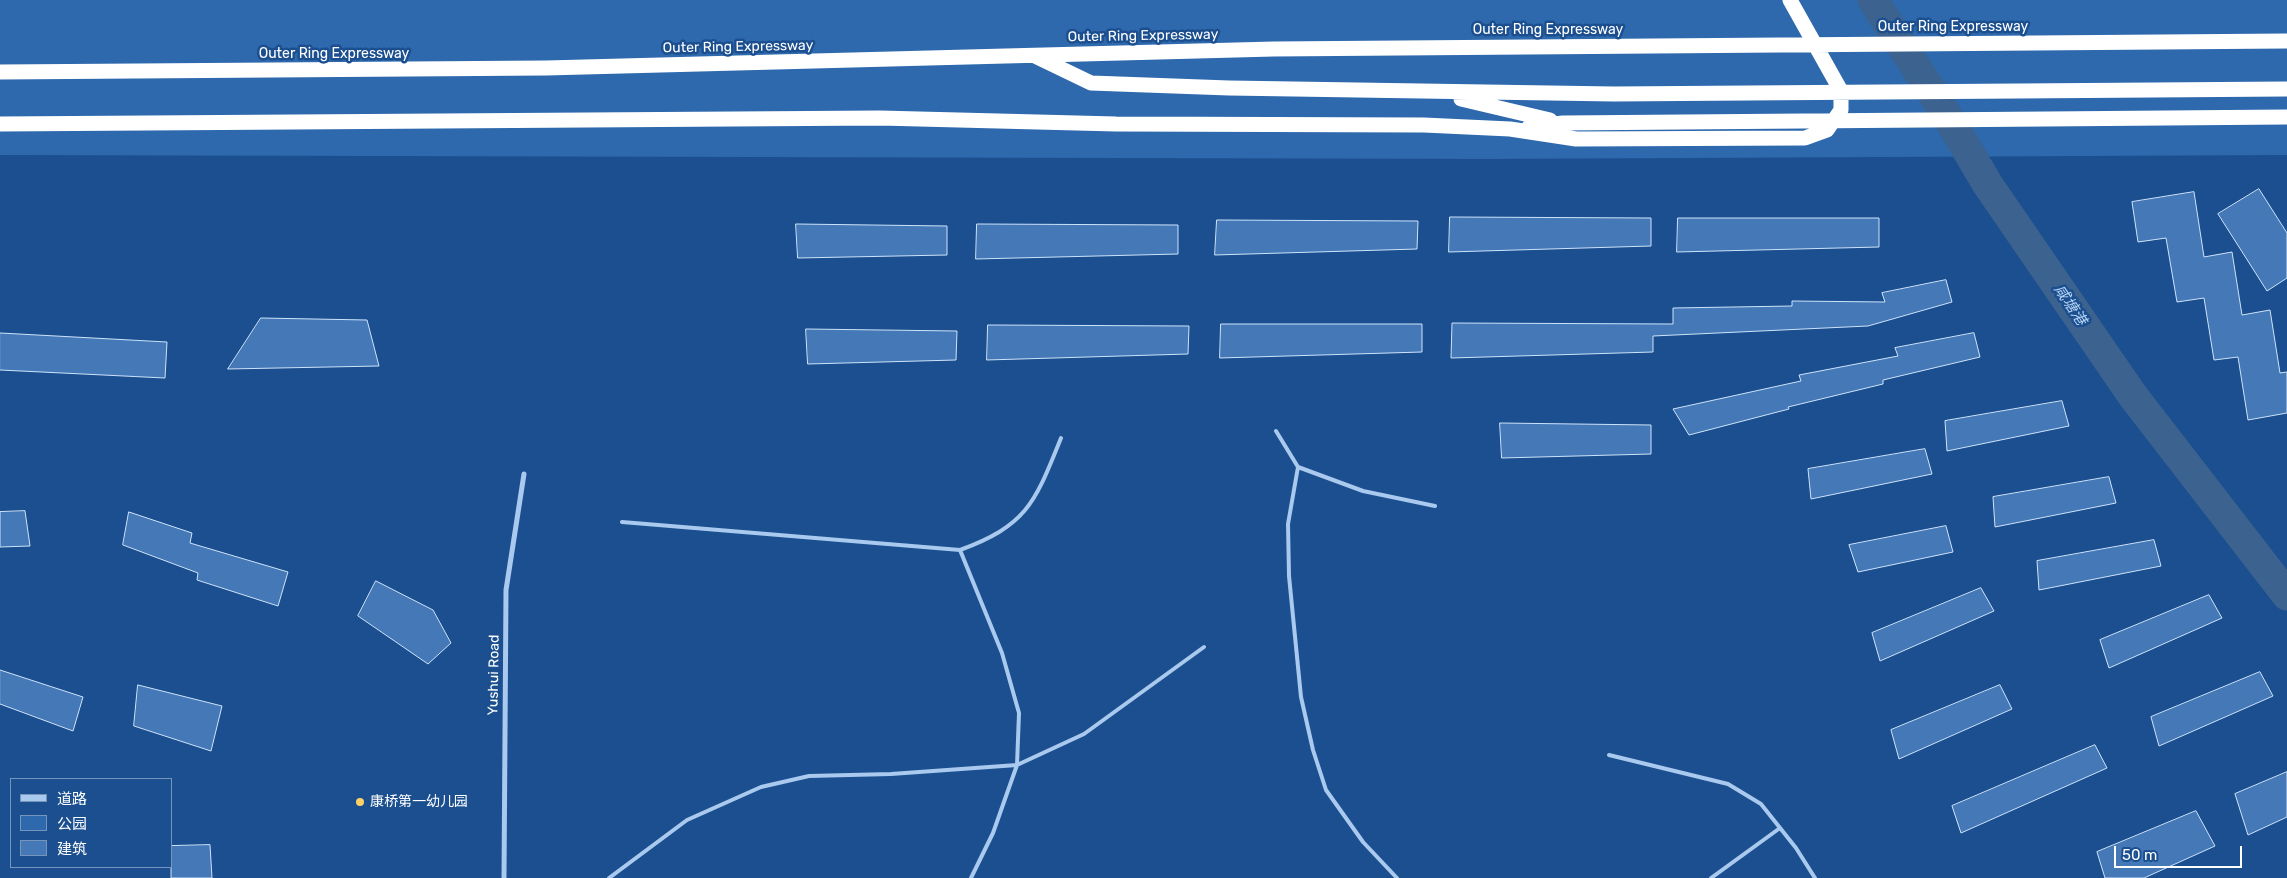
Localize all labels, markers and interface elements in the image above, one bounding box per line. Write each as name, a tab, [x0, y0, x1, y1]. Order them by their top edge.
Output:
street label: Outer Ring Expressway	[1878, 19, 2028, 35]
street label: Outer Ring Expressway	[1473, 22, 1623, 38]
street label: Outer Ring Expressway	[1068, 26, 1218, 46]
street label: Outer Ring Expressway	[663, 37, 813, 57]
street label: Outer Ring Expressway	[259, 46, 409, 62]
water label: 咸塘港	[2050, 281, 2090, 329]
street label: Yushui Road	[485, 635, 503, 715]
legend	[10, 778, 172, 868]
text: 道路	[57, 790, 87, 808]
place label: 康桥第一幼儿园	[370, 794, 468, 810]
marker: 康桥第一幼儿园	[354, 796, 366, 808]
text: 公园	[57, 815, 87, 833]
scale bar	[2117, 836, 2244, 868]
text: 建筑	[57, 840, 87, 858]
text: 50 m	[2122, 846, 2157, 864]

